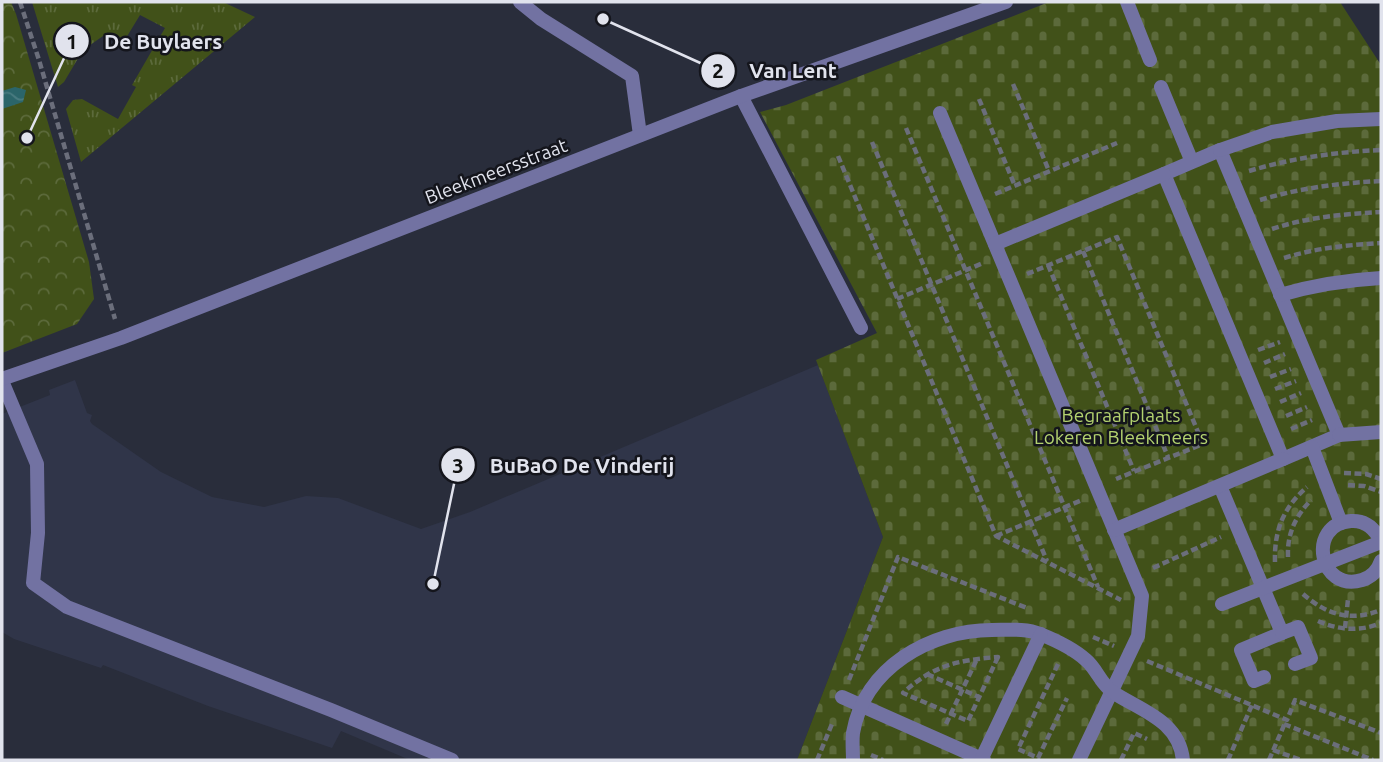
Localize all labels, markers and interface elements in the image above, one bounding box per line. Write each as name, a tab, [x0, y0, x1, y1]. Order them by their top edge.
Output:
callout: De Buylaers	[55, 20, 236, 62]
text: 1	[66, 29, 78, 53]
text: De Buylaers	[104, 29, 222, 53]
callout: Van Lent	[700, 50, 851, 92]
text: 2	[712, 58, 724, 82]
text: Van Lent	[749, 58, 837, 82]
street label: Bleekmeersstraat	[422, 134, 571, 208]
park label: Begraafplaats Lokeren Bleekmeers	[1034, 404, 1208, 448]
callout: BuBaO De Vinderij	[441, 444, 688, 486]
text: 3	[452, 453, 464, 477]
text: BuBaO De Vinderij	[490, 453, 674, 477]

